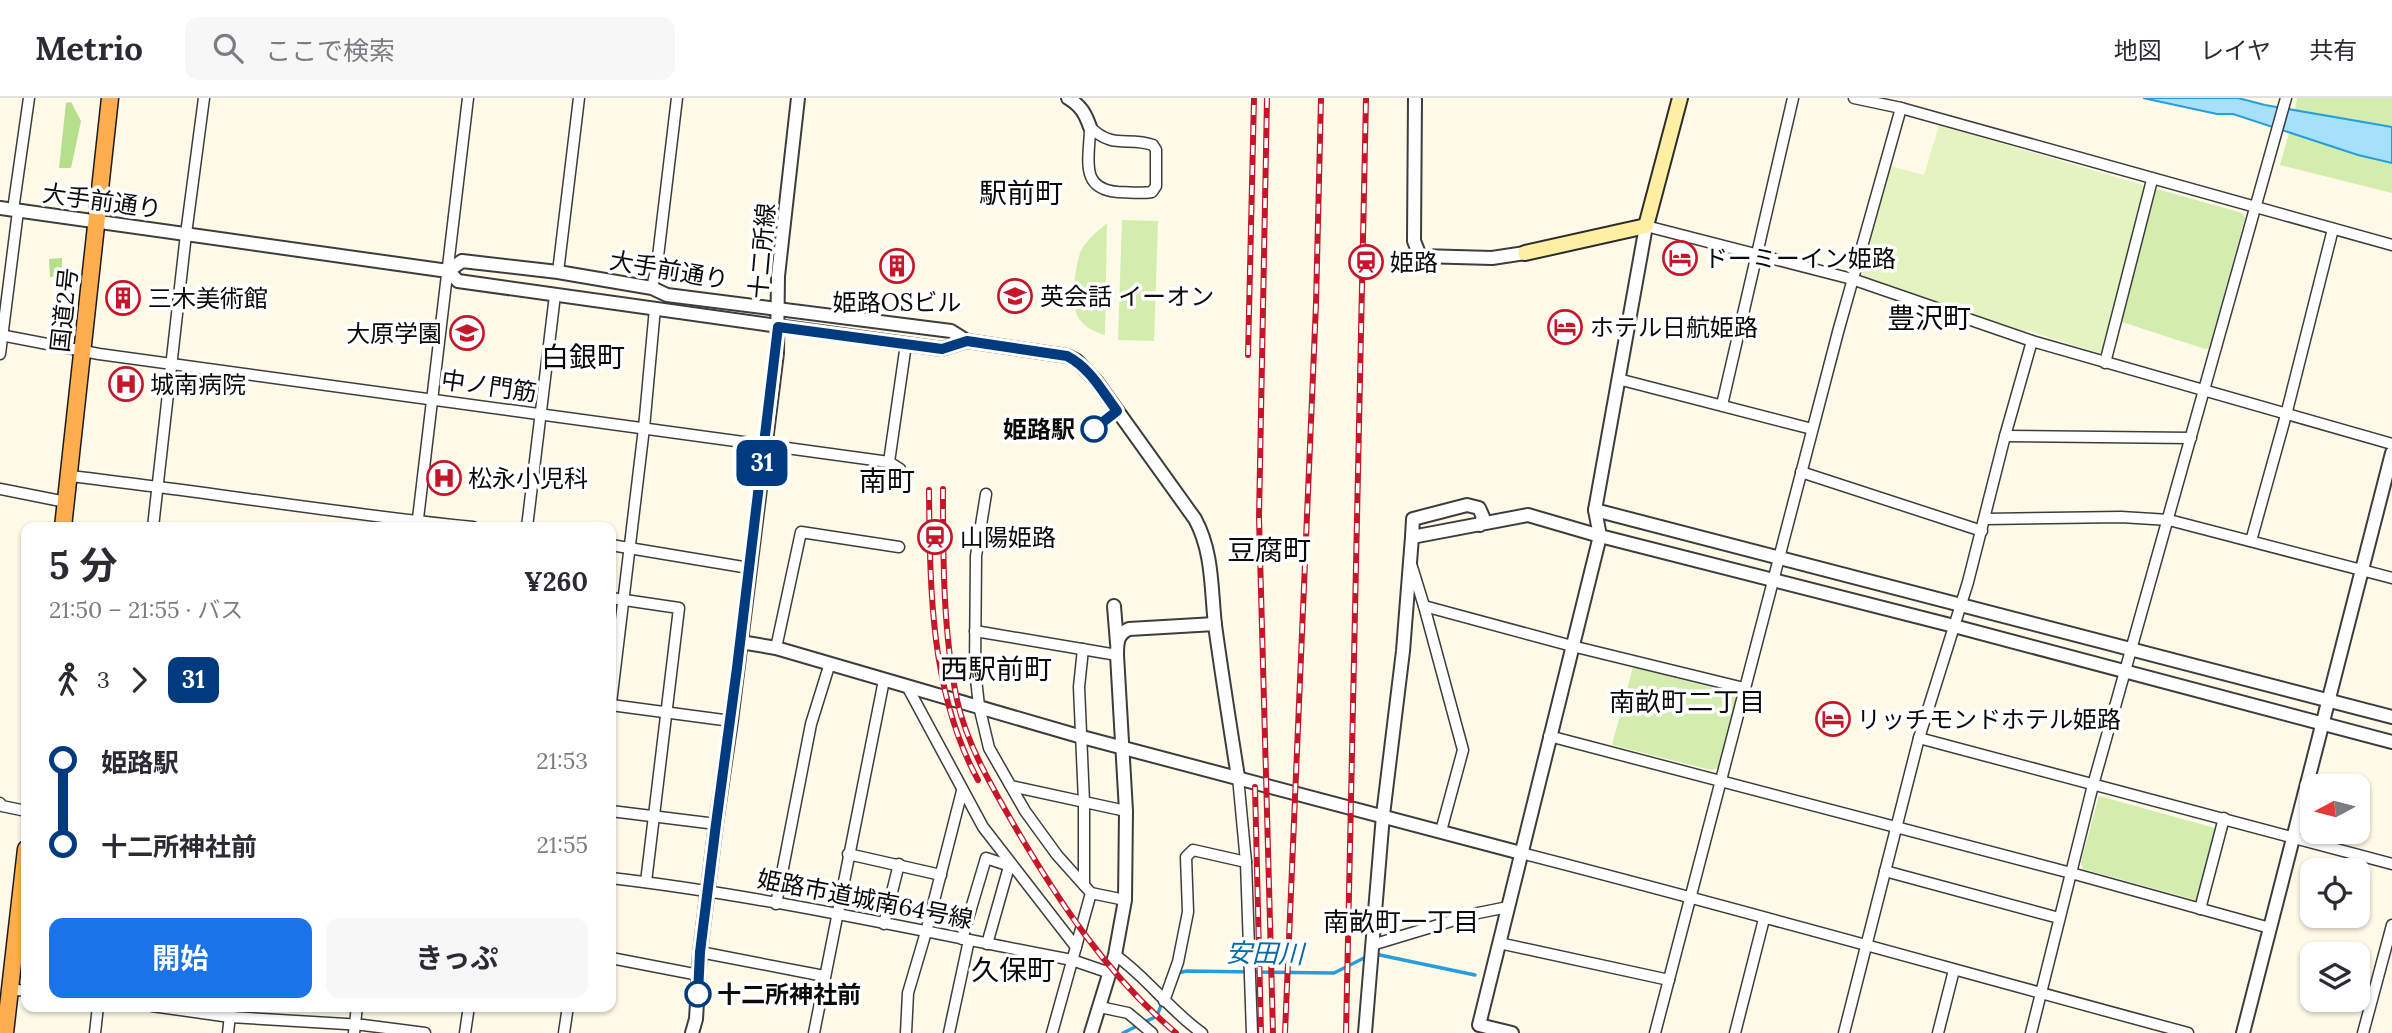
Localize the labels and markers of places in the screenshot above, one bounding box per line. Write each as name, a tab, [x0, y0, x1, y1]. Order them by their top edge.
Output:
hotel icon: ドーミーイン姫路	[1661, 239, 1699, 277]
station icon: 姫路	[1347, 243, 1385, 281]
place label: ドーミーイン姫路	[1704, 243, 1896, 274]
building icon: 姫路OSビル	[878, 247, 916, 285]
place label: 姫路	[1390, 247, 1438, 278]
school or university icon: 英会話 イーオン	[996, 277, 1034, 315]
building icon: 三木美術館	[104, 279, 142, 317]
place label: 英会話 イーオン	[1040, 281, 1214, 312]
place label: 三木美術館	[148, 283, 268, 314]
place label: 姫路OSビル	[833, 287, 961, 318]
hotel icon: ホテル日航姫路	[1546, 308, 1584, 346]
place label: ホテル日航姫路	[1590, 312, 1758, 343]
school or university icon: 大原学園	[448, 314, 486, 352]
place label: 大原学園	[346, 318, 442, 349]
hospital icon: 城南病院	[107, 365, 145, 403]
place label: 城南病院	[150, 369, 246, 400]
place label: 姫路駅	[1003, 414, 1075, 445]
marker: 姫路駅	[1081, 416, 1107, 442]
hospital icon: 松永小児科	[425, 459, 463, 497]
place label: 松永小児科	[468, 463, 588, 494]
station icon: 山陽姫路	[916, 518, 954, 556]
place label: 山陽姫路	[960, 522, 1056, 553]
hotel icon: リッチモンドホテル姫路	[1814, 700, 1852, 738]
place label: リッチモンドホテル姫路	[1857, 704, 2121, 735]
place label: 十二所神社前	[717, 979, 861, 1010]
marker: 十二所神社前	[685, 981, 711, 1007]

